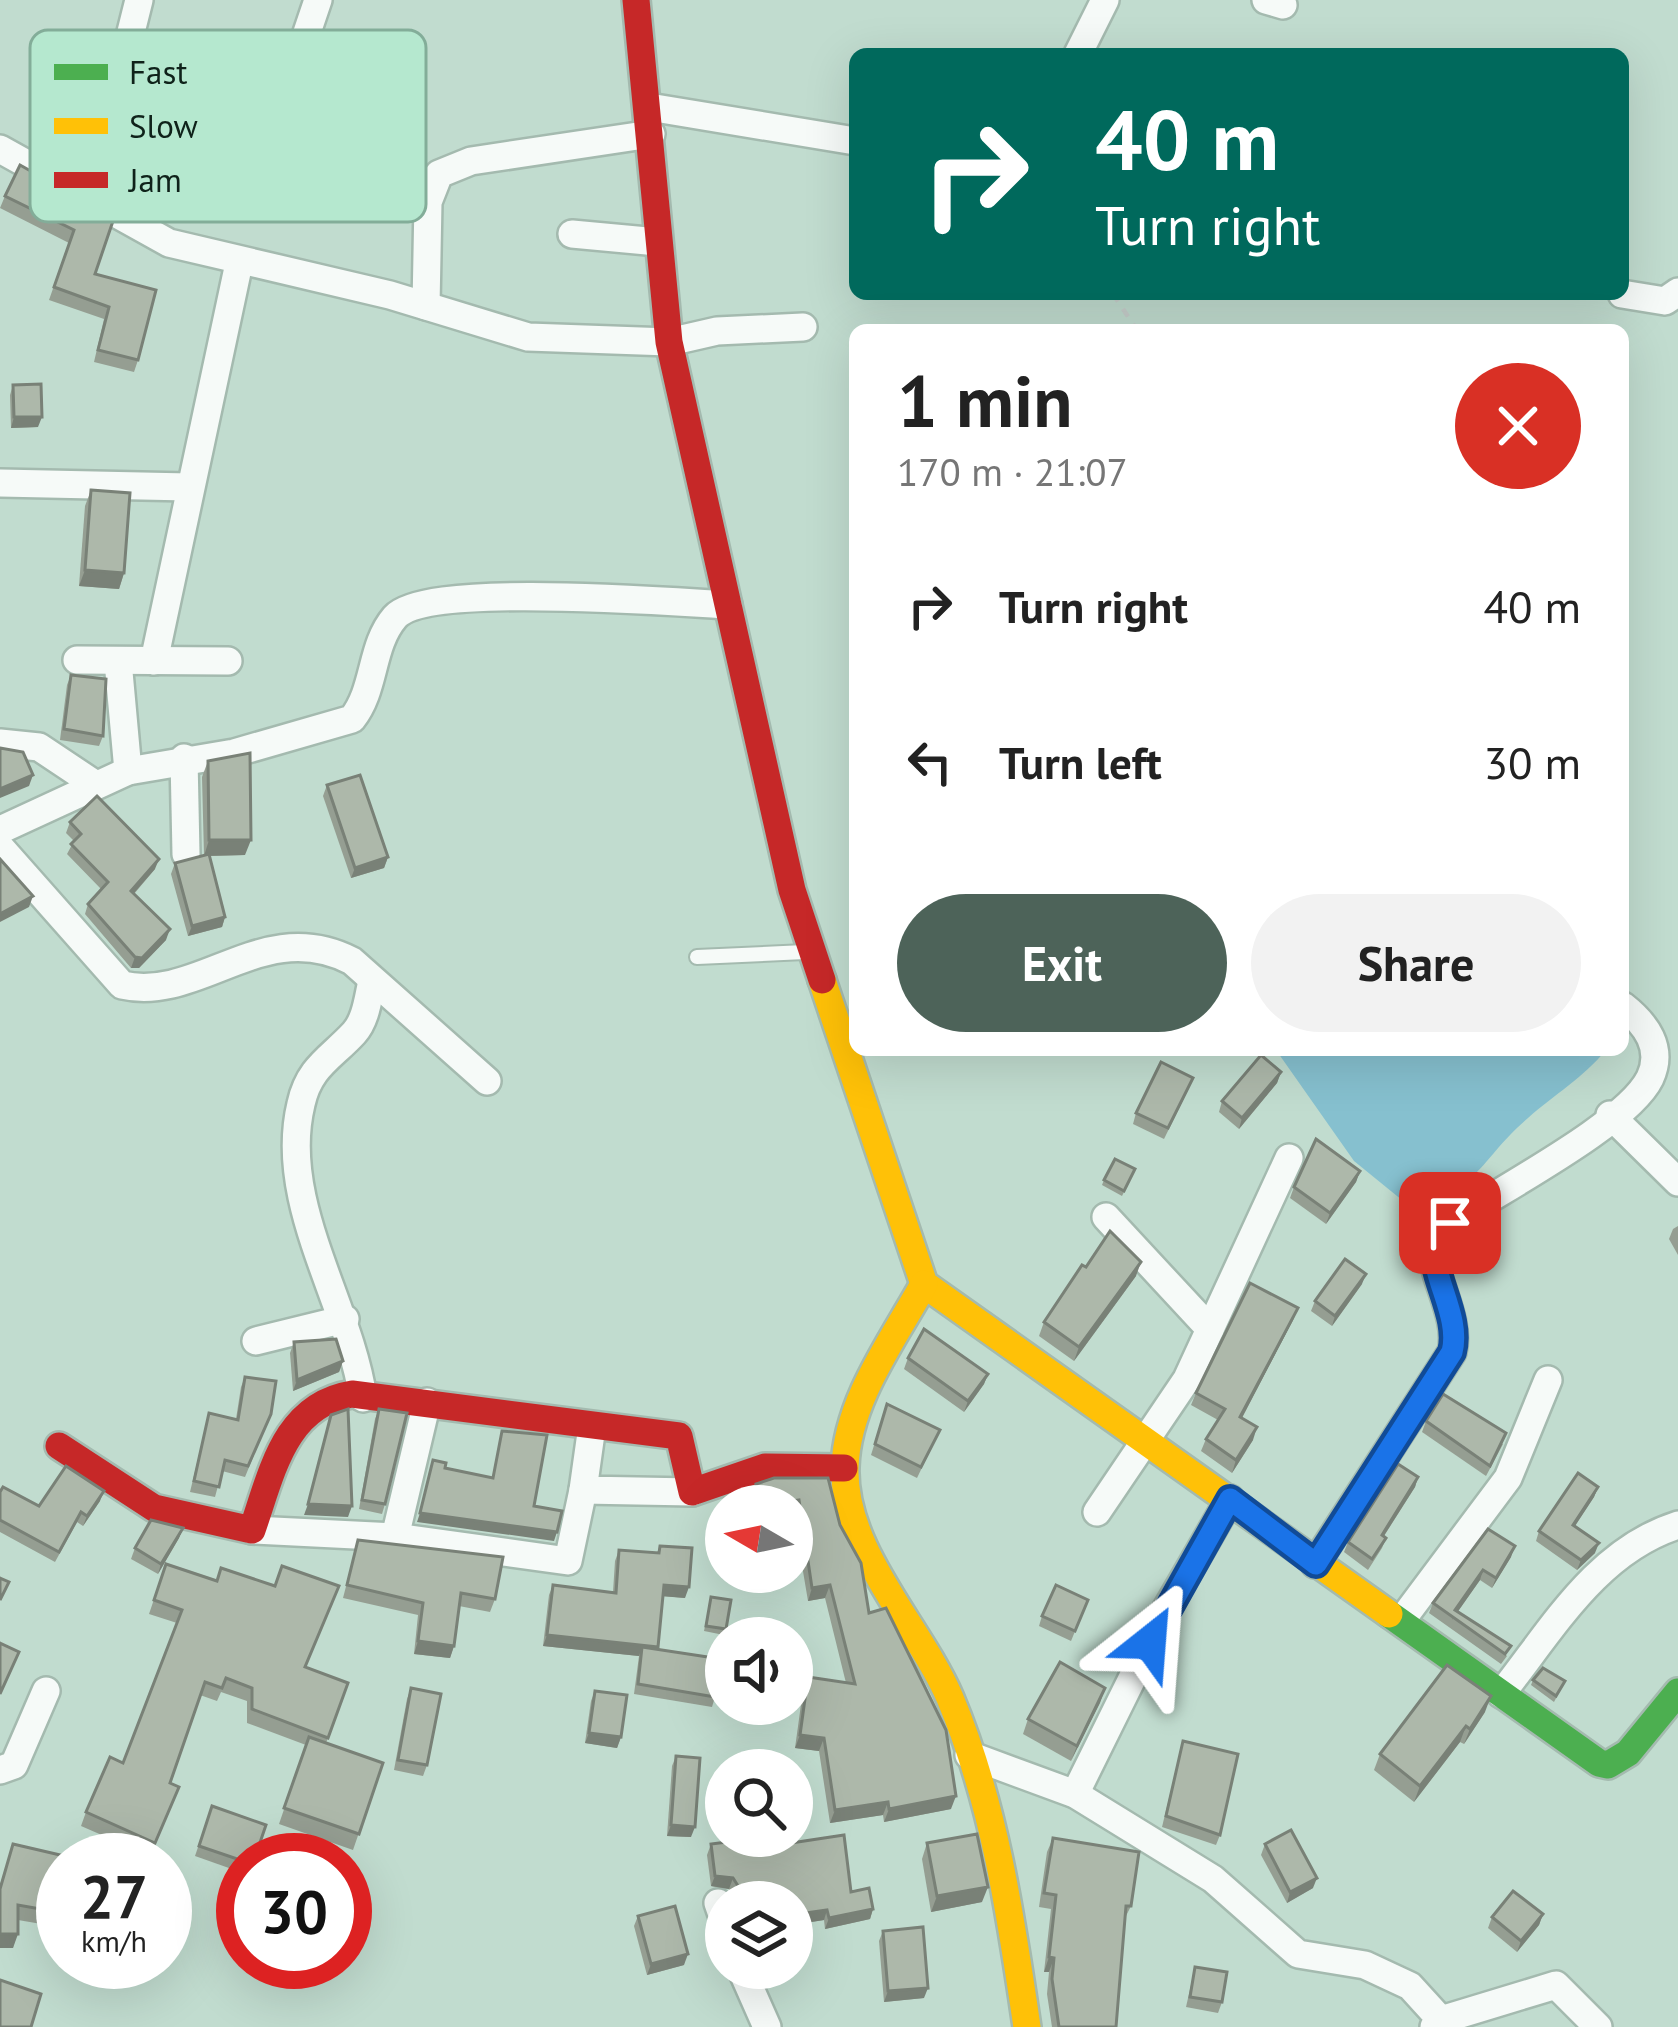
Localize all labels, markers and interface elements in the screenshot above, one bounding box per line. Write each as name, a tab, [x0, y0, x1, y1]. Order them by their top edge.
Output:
legend	[30, 30, 426, 222]
text: Fast	[129, 50, 188, 93]
text: 40 m	[1095, 84, 1279, 193]
icon: right	[897, 96, 1053, 252]
text: Slow	[129, 104, 198, 147]
text: Jam	[127, 158, 182, 201]
text: Turn right	[1095, 190, 1320, 260]
text: 1 min	[897, 354, 1073, 447]
button: close	[1455, 363, 1581, 489]
text: 170 m · 21:07	[897, 446, 1128, 497]
icon: right	[897, 573, 963, 639]
text: Turn right	[999, 577, 1188, 635]
text: 40 m	[1483, 577, 1581, 635]
icon: left	[897, 729, 963, 795]
text: Turn left	[999, 733, 1162, 791]
text: 30 m	[1483, 733, 1581, 791]
button: Exit	[897, 894, 1227, 1032]
button: Share	[1251, 894, 1581, 1032]
pin	[1399, 1172, 1501, 1274]
icon: arrive	[1417, 1190, 1483, 1256]
north arrow	[705, 1485, 813, 1593]
map controls	[705, 1485, 813, 1989]
position arrow	[1087, 1579, 1213, 1705]
button: sound	[705, 1617, 813, 1725]
button: search	[705, 1749, 813, 1857]
speed limit sign: 30	[216, 1833, 372, 1989]
text: 27	[80, 1857, 148, 1935]
button: layers	[705, 1881, 813, 1989]
text: km/h	[81, 1921, 147, 1960]

